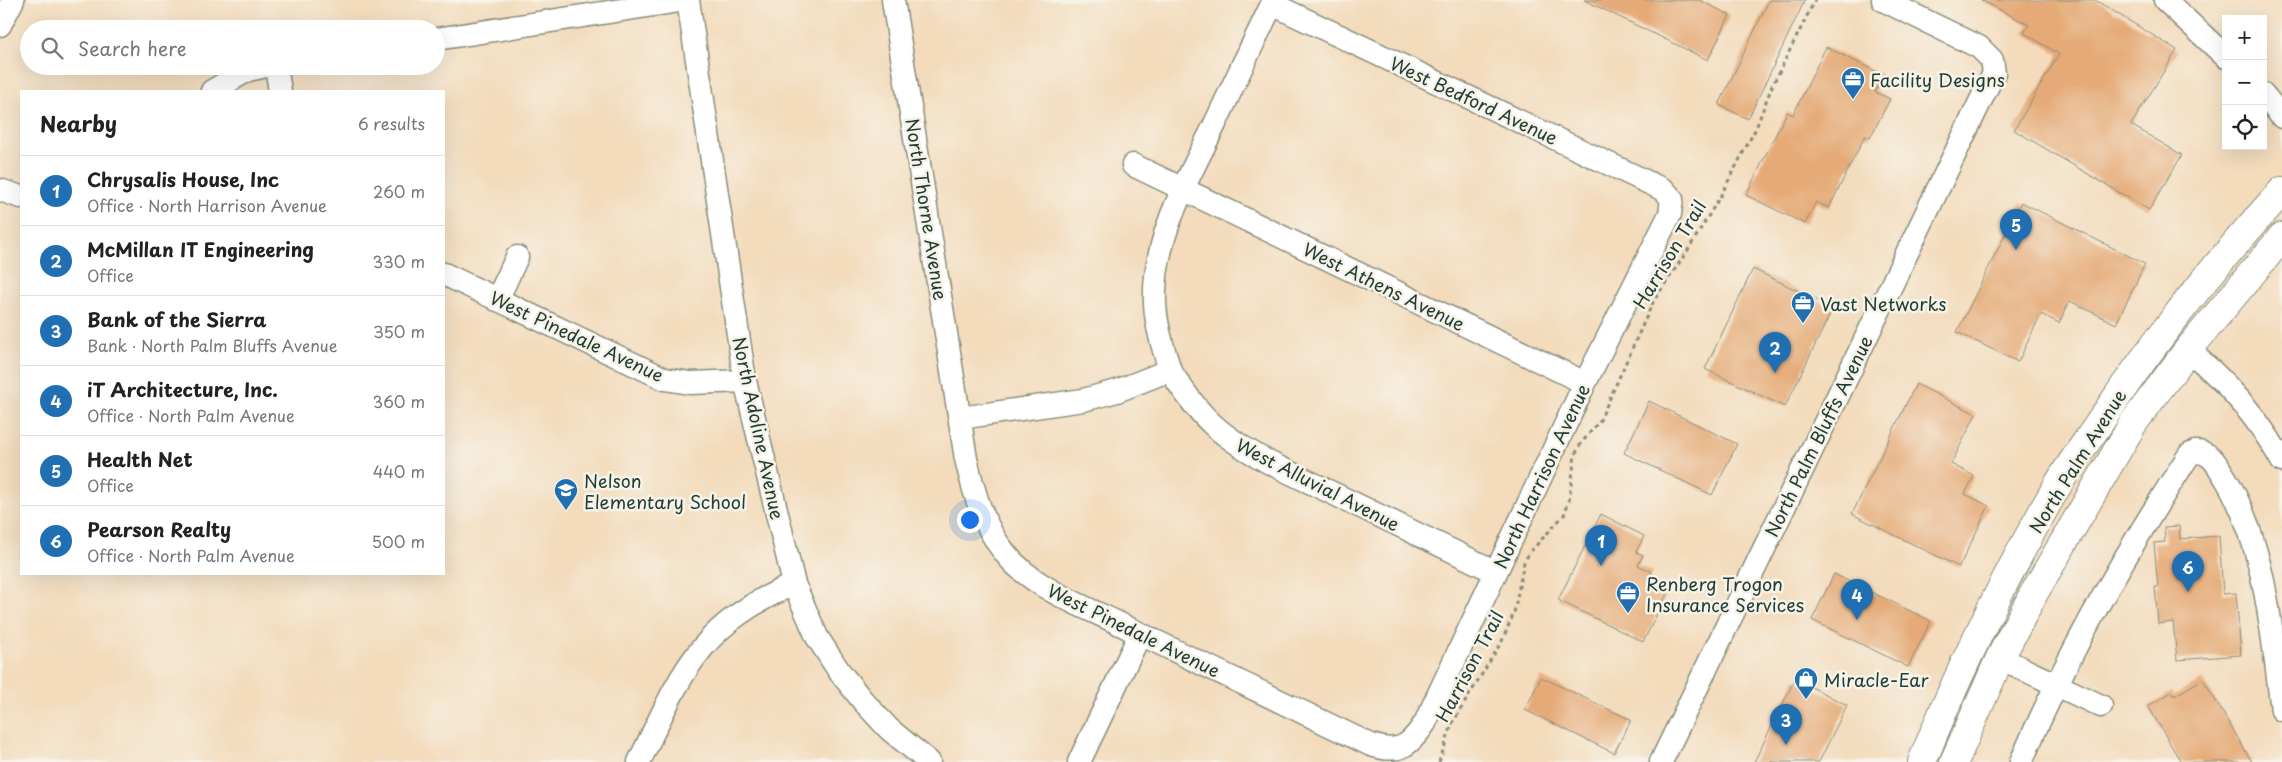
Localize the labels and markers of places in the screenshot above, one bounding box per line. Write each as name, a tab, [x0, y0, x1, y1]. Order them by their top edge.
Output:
office icon: Facility Designs	[1840, 66, 1866, 100]
place label: Facility Designs	[1870, 66, 2005, 93]
pin: 5	[2000, 209, 2032, 250]
office icon: Vast Networks	[1790, 290, 1816, 324]
place label: Vast Networks	[1820, 290, 1946, 317]
pin: 2	[1759, 332, 1791, 373]
place label: Nelson Elementary School	[584, 467, 746, 515]
school or university icon: Nelson Elementary School	[553, 477, 579, 511]
pin: 1	[1585, 525, 1617, 566]
pin: 6	[2172, 551, 2204, 592]
place label: Renberg Trogon Insurance Services	[1646, 570, 1804, 618]
pin: 4	[1841, 579, 1873, 620]
office icon: Renberg Trogon Insurance Services	[1615, 580, 1641, 614]
shop icon: Miracle-Ear	[1793, 666, 1819, 700]
place label: Miracle-Ear	[1824, 666, 1929, 693]
pin: 3	[1770, 704, 1802, 745]

